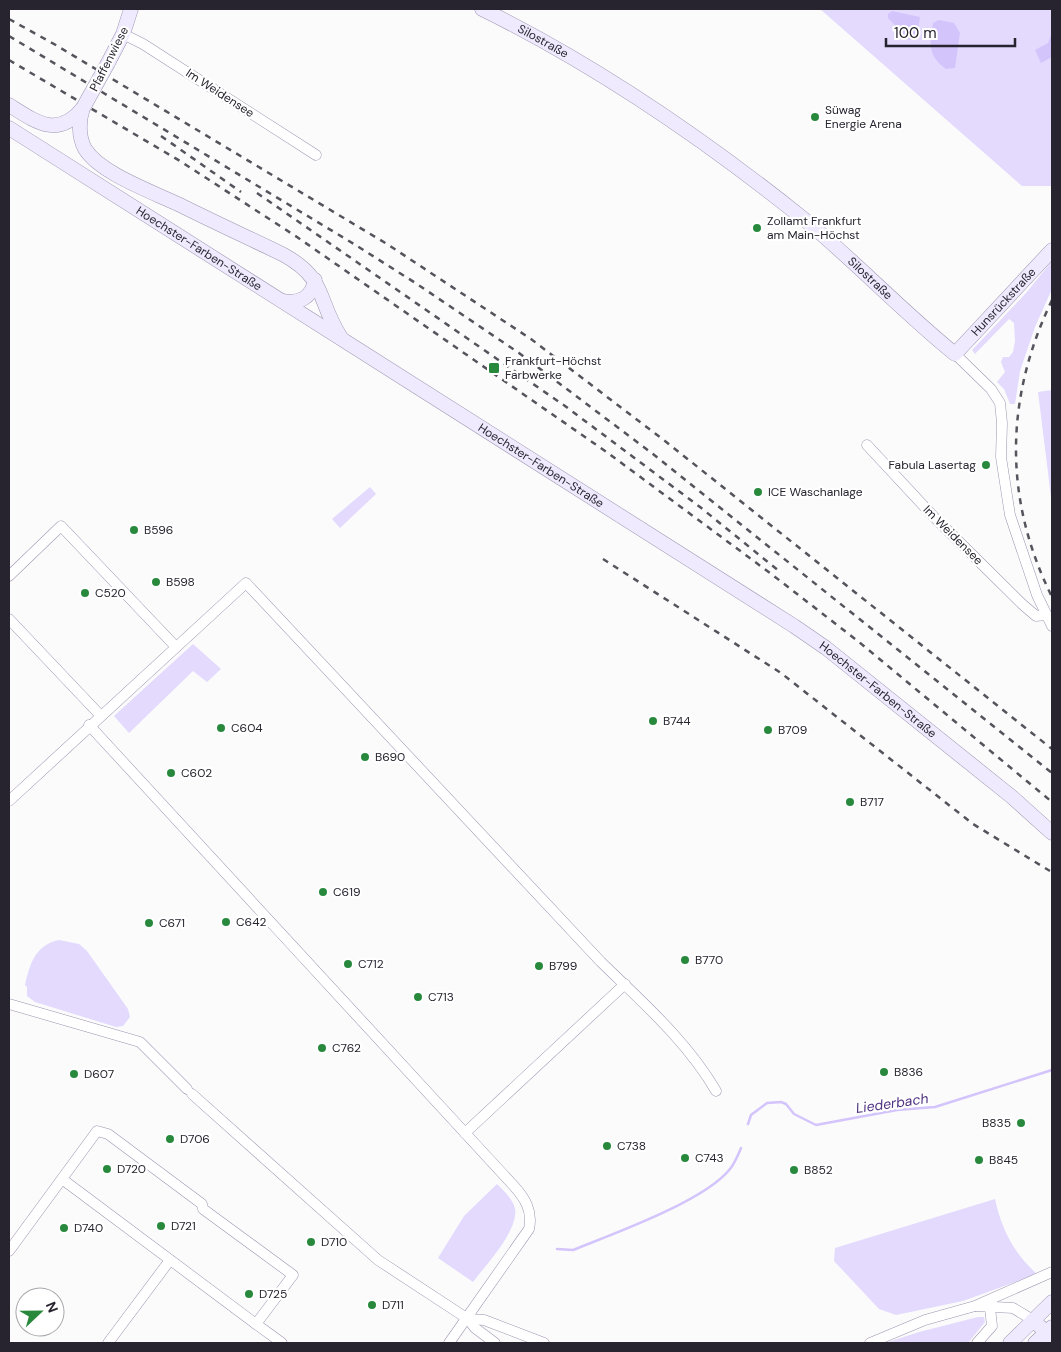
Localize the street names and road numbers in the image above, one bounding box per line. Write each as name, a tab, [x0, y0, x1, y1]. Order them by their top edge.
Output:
street label: Silostraße	[515, 21, 572, 62]
street label: Pfaffenwiese	[86, 24, 132, 94]
street label: Im Weidensee	[183, 65, 257, 121]
street label: Hoechster-Farben-Straße	[133, 203, 265, 294]
street label: Silostraße	[844, 253, 896, 303]
street label: Hunsrückstraße	[968, 264, 1040, 340]
street label: Hoechster-Farben-Straße	[475, 420, 607, 511]
street label: Im Weidensee	[920, 502, 986, 568]
street label: Hoechster-Farben-Straße	[816, 638, 940, 742]

